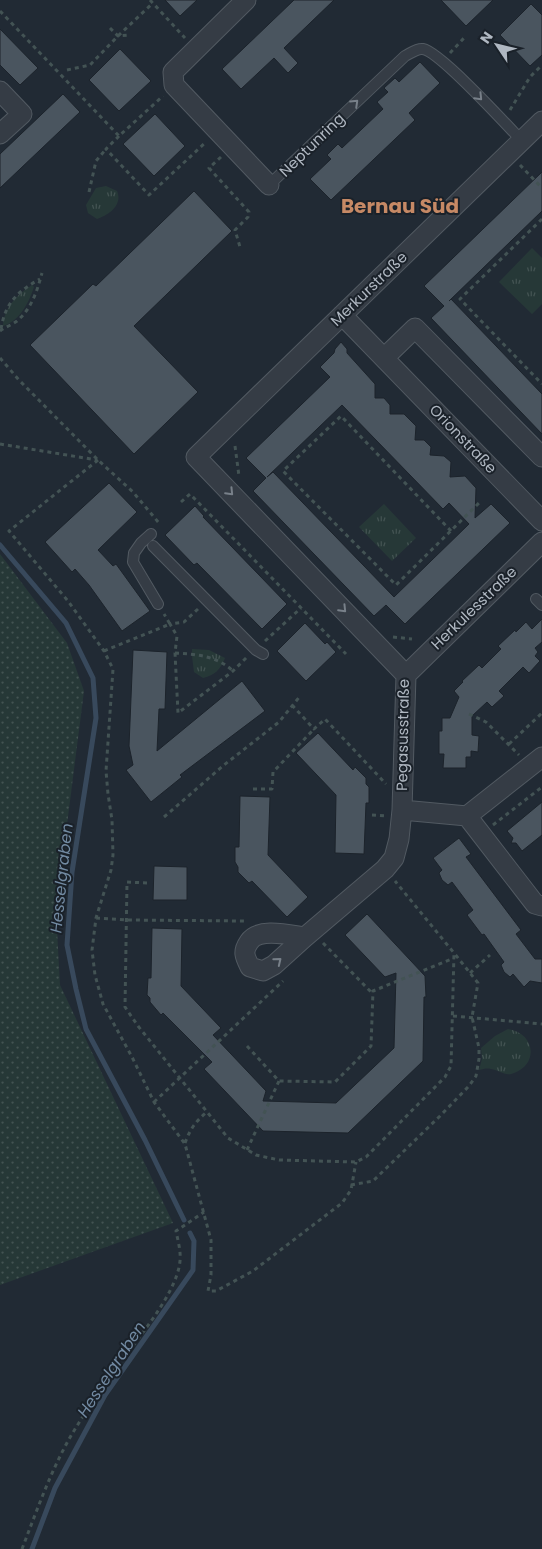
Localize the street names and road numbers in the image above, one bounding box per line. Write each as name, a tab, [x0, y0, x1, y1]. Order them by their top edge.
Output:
street label: Neptunring	[274, 108, 349, 181]
street label: Merkurstraße	[326, 247, 412, 331]
street label: Orionstraße	[425, 399, 502, 478]
street label: Herkulesstraße	[426, 561, 521, 654]
street label: Pegasusstraße	[391, 679, 414, 791]

